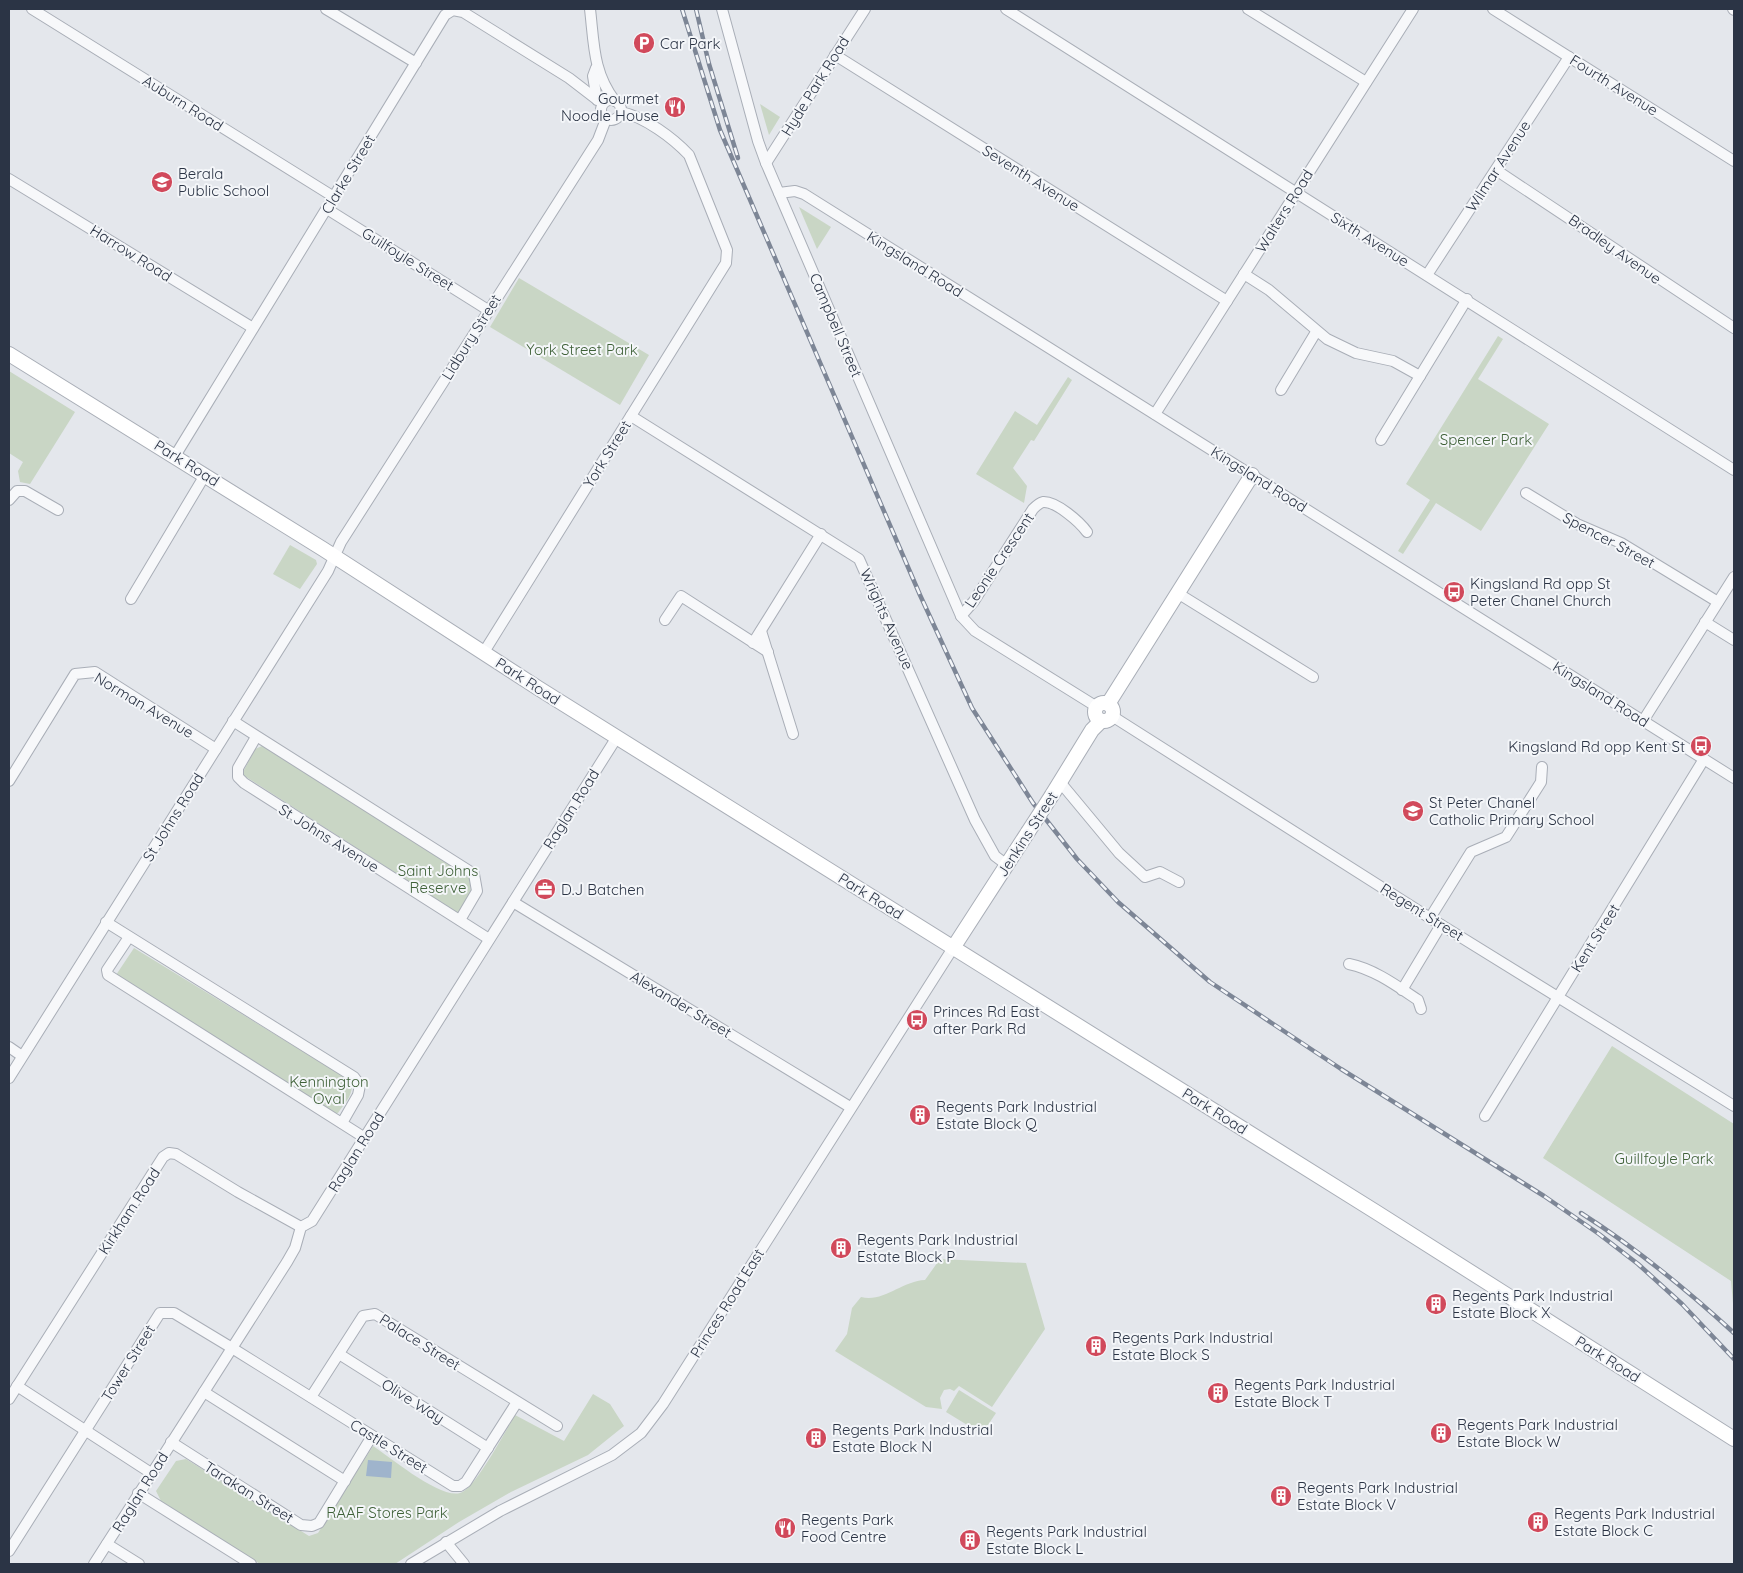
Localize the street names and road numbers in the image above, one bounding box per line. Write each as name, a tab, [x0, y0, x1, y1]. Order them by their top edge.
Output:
street label: Hyde Park Road	[777, 33, 853, 139]
street label: Fourth Avenue	[1566, 50, 1662, 120]
street label: Auburn Road	[139, 71, 227, 135]
street label: Wilmar Avenue	[1461, 117, 1535, 215]
street label: Clarke Street	[317, 131, 379, 217]
street label: Seventh Avenue	[979, 141, 1083, 215]
street label: Walters Road	[1251, 166, 1317, 256]
street label: Sixth Avenue	[1327, 207, 1413, 271]
street label: Bradley Avenue	[1565, 210, 1665, 288]
street label: Harrow Road	[87, 220, 175, 286]
street label: Guilfoyle Street	[358, 223, 458, 295]
street label: Kingsland Road	[863, 227, 967, 301]
street label: Campbell Street	[806, 270, 866, 380]
street label: Lidbury Street	[437, 291, 505, 383]
street label: York Street	[579, 417, 635, 491]
street label: Park Road	[151, 436, 223, 490]
street label: Kingsland Road	[1207, 442, 1311, 516]
street label: Spencer Street	[1560, 508, 1658, 572]
street label: Leonie Crescent	[960, 509, 1038, 611]
street label: Wrights Avenue	[856, 565, 918, 673]
street label: Park Road	[492, 653, 564, 709]
street label: Kingsland Road	[1549, 657, 1653, 731]
street label: Norman Avenue	[91, 668, 197, 742]
street label: Raglan Road	[539, 765, 603, 853]
street label: St Johns Road	[138, 769, 208, 865]
street label: Jenkins Street	[992, 788, 1062, 880]
street label: St Johns Avenue	[275, 800, 383, 876]
street label: Park Road	[835, 869, 907, 923]
street label: Regent Street	[1377, 879, 1467, 945]
street label: Kent Street	[1567, 900, 1623, 976]
street label: Alexander Street	[627, 966, 735, 1042]
street label: Park Road	[1179, 1084, 1251, 1138]
street label: Raglan Road	[324, 1108, 388, 1196]
street label: Kirkham Road	[94, 1164, 164, 1258]
street label: Princes Road East	[686, 1245, 768, 1361]
street label: Palace Street	[376, 1310, 464, 1374]
street label: Tower Street	[97, 1321, 159, 1405]
street label: Park Road	[1572, 1332, 1644, 1386]
street label: Olive Way	[378, 1374, 448, 1428]
street label: Castle Street	[347, 1415, 431, 1477]
street label: Raglan Road	[108, 1448, 172, 1536]
street label: Tarakan Street	[201, 1457, 297, 1527]

